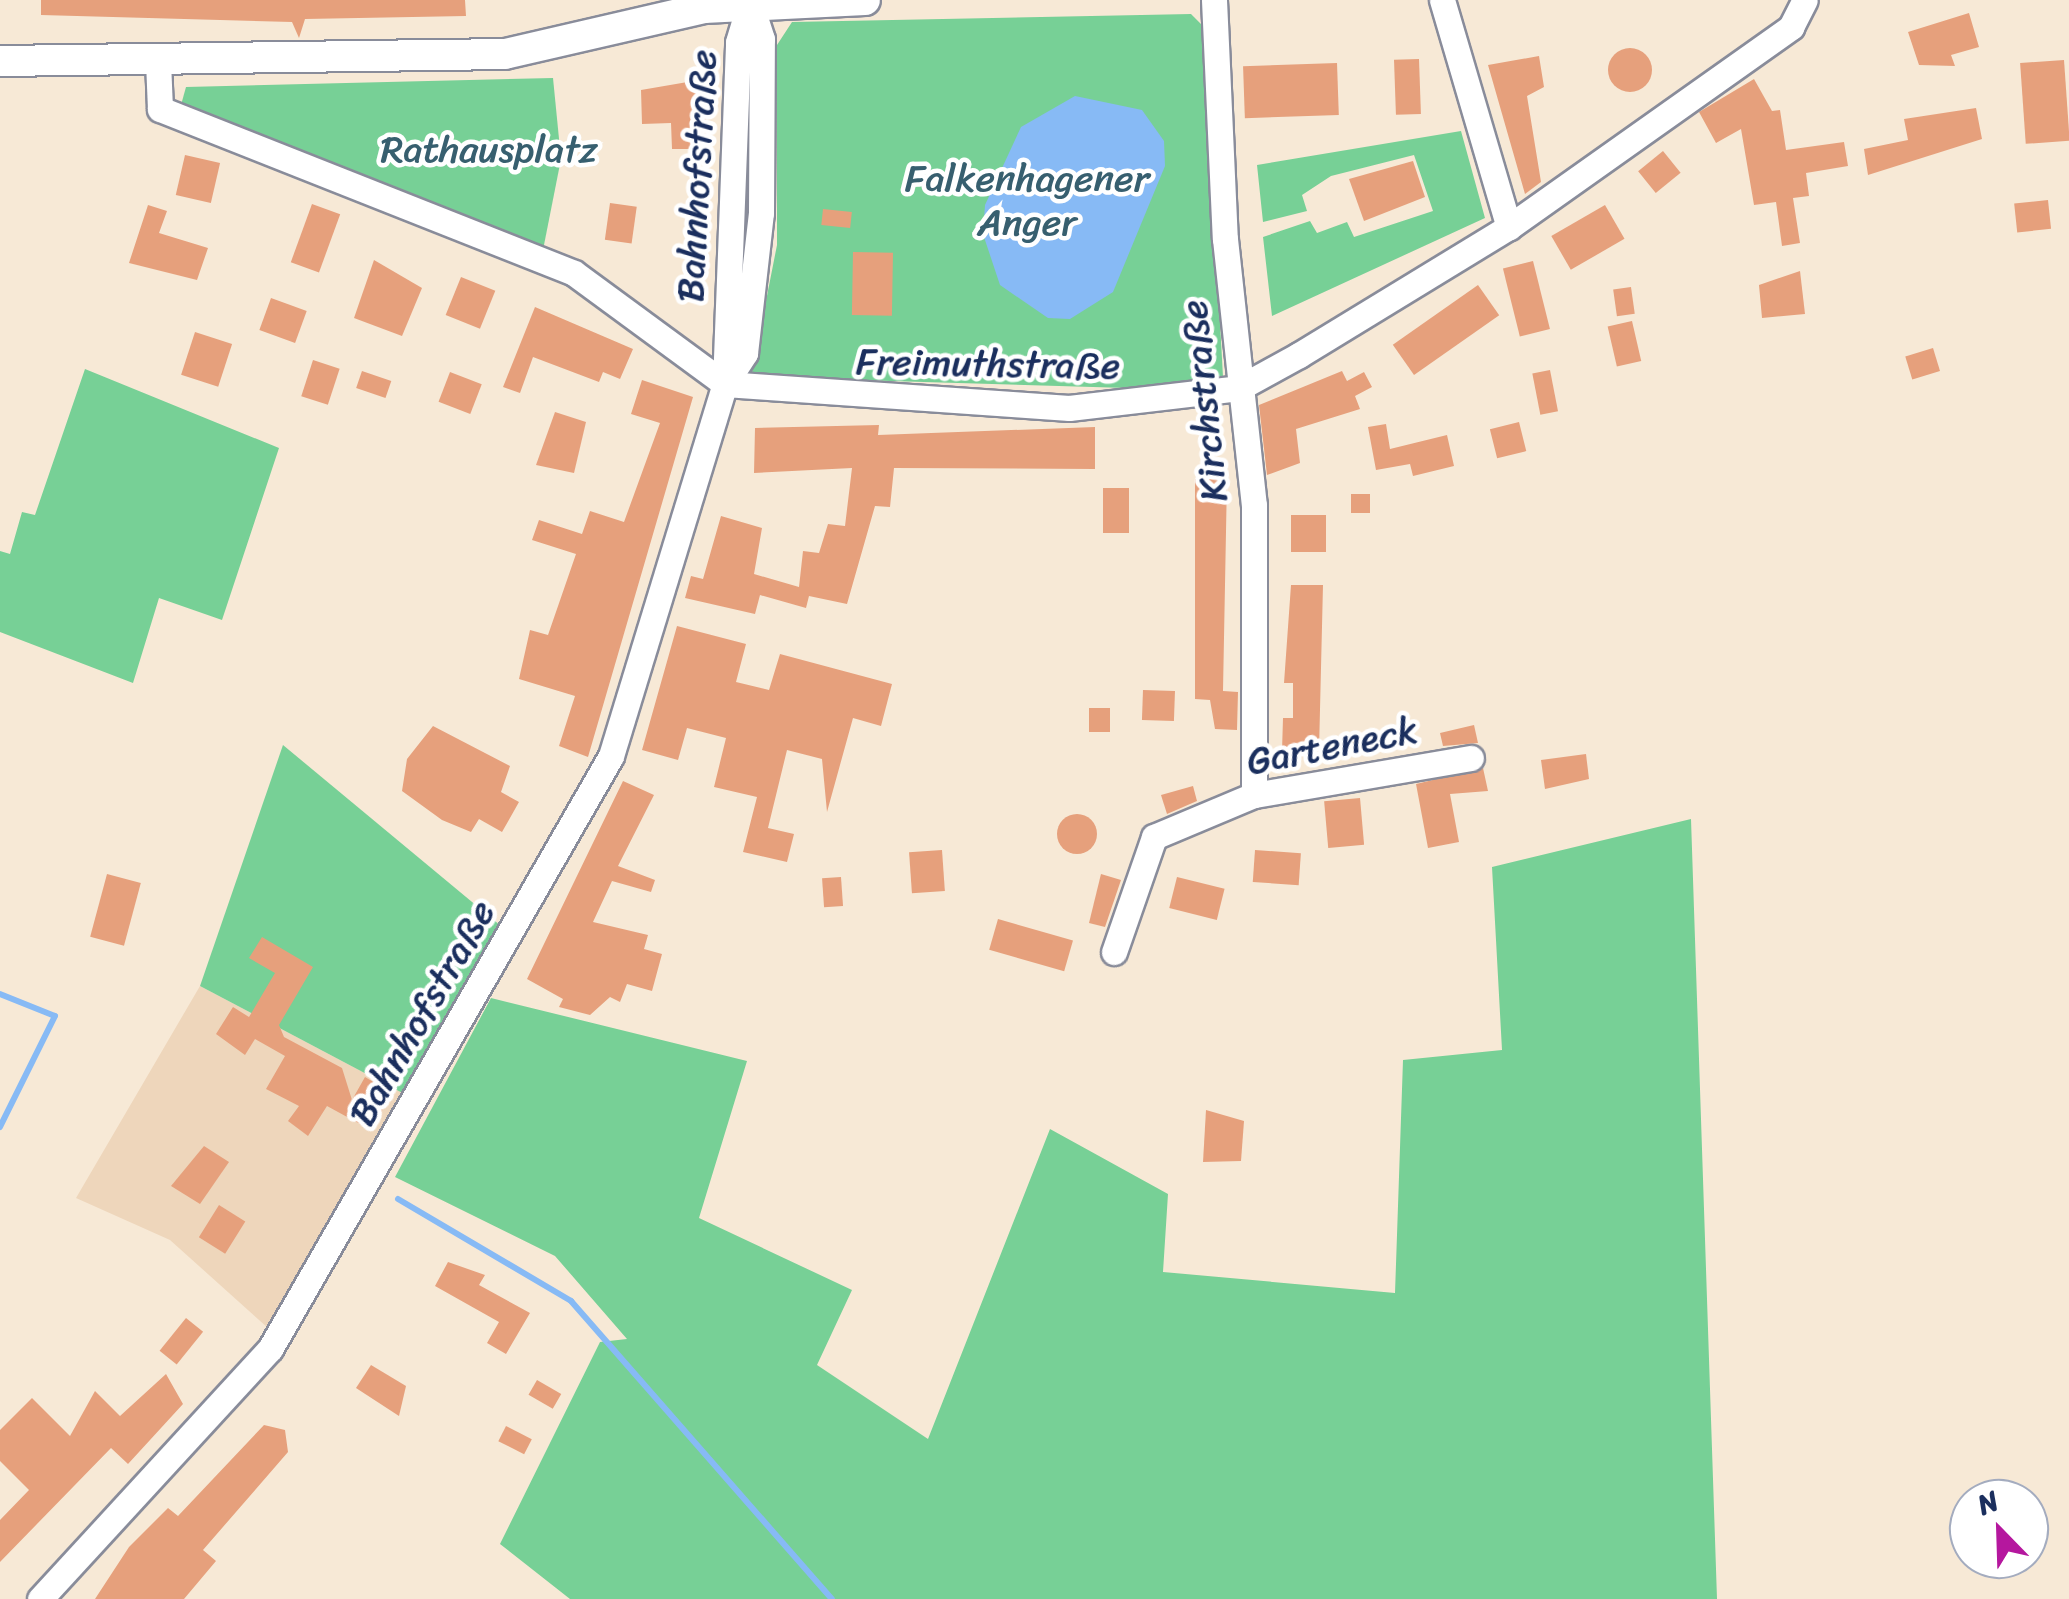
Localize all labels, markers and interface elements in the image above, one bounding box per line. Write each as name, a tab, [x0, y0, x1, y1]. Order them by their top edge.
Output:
street label: Bahnhofstraße	[668, 49, 726, 303]
park label: Rathausplatz	[380, 127, 598, 173]
park label: Falkenhagener Anger	[905, 156, 1149, 245]
street label: Kirchstraße	[1171, 298, 1237, 504]
street label: Freimuthstraße	[855, 339, 1121, 389]
street label: Garteneck	[1243, 707, 1421, 785]
street label: Bahnhofstraße	[339, 892, 505, 1134]
text: N	[1969, 1476, 2006, 1529]
north arrow	[1949, 1479, 2049, 1579]

